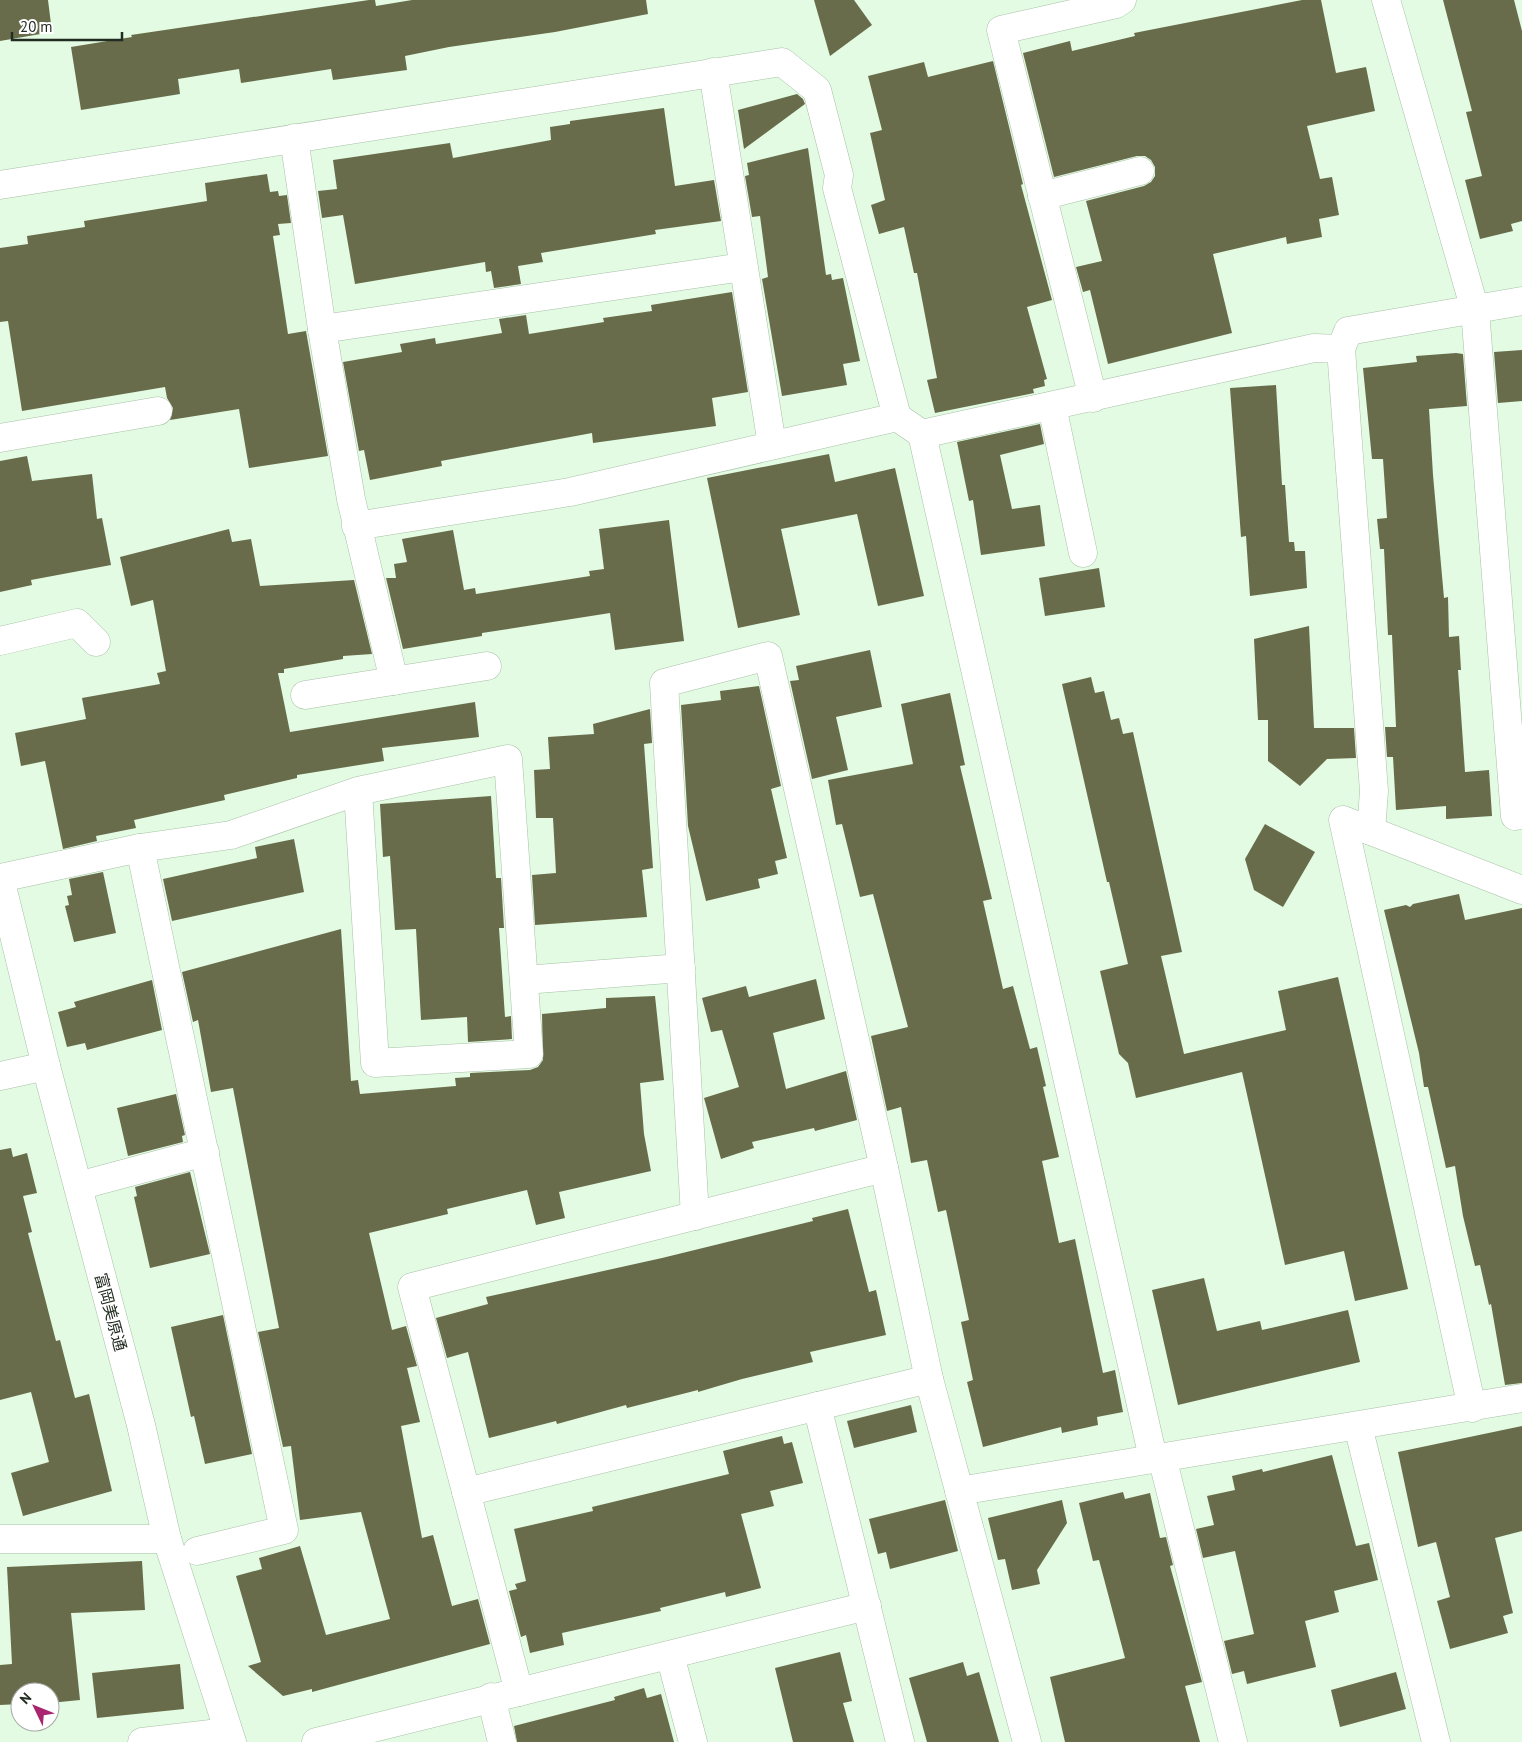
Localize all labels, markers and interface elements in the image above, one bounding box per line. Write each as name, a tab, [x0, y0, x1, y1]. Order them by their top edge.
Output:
scale bar	[12, 10, 122, 42]
text: 20 m	[20, 17, 53, 36]
street label: 富岡美原通	[91, 1271, 131, 1353]
north arrow	[10, 1682, 60, 1732]
text: N	[16, 1689, 35, 1708]

